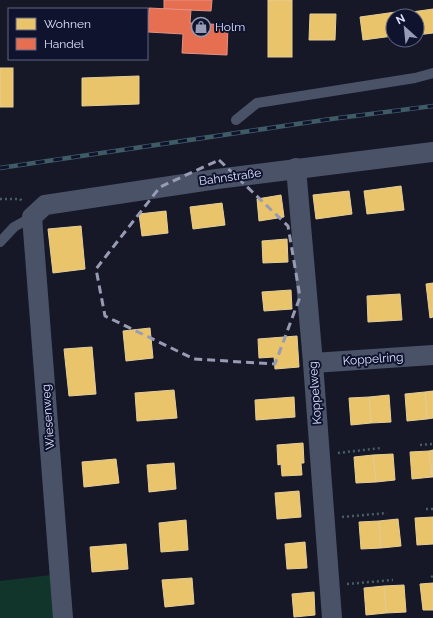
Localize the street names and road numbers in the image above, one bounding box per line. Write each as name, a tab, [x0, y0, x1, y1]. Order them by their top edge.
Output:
street label: Bahnstraße	[198, 166, 262, 188]
street label: Koppelring	[342, 350, 404, 368]
street label: Koppelweg	[306, 361, 324, 425]
street label: Wiesenweg	[39, 384, 57, 450]

